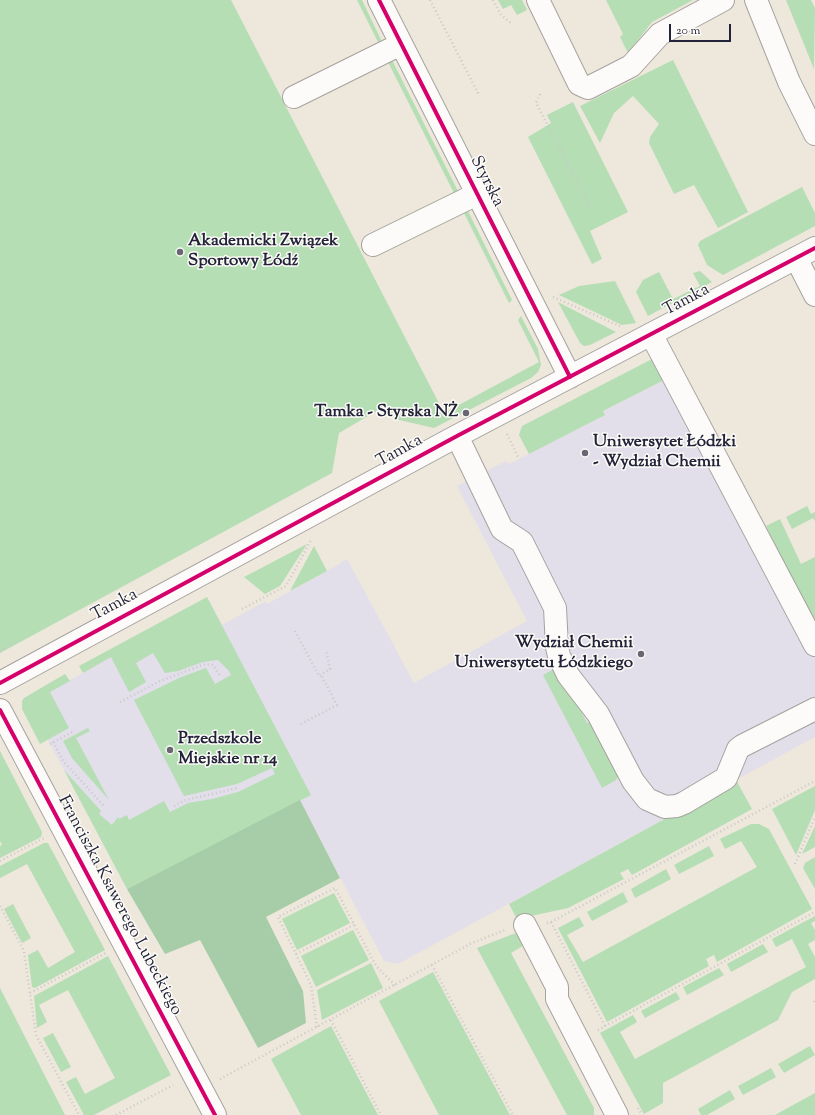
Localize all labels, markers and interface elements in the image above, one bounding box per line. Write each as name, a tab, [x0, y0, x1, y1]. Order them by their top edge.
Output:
scale bar	[671, 16, 733, 42]
text: 20 m	[676, 22, 700, 40]
street label: Styrska	[465, 153, 507, 211]
place label: Akademicki Związek Sportowy Łódź	[188, 232, 338, 272]
marker: Akademicki Związek Sportowy Łódź	[175, 247, 185, 257]
street label: Tamka	[660, 280, 714, 322]
place label: Tamka - Styrska NŻ	[314, 403, 458, 423]
marker: Tamka - Styrska NŻ	[461, 408, 471, 418]
street label: Tamka	[373, 431, 427, 473]
place label: Uniwersytet Łódzki - Wydział Chemii	[593, 433, 736, 473]
marker: Uniwersytet Łódzki - Wydział Chemii	[580, 448, 590, 458]
street label: Tamka	[88, 585, 142, 627]
place label: Wydział Chemii Uniwersytetu Łódzkiego	[455, 634, 633, 674]
marker: Wydział Chemii Uniwersytetu Łódzkiego	[636, 649, 646, 659]
place label: Przedszkole Miejskie nr 14	[178, 730, 277, 770]
marker: Przedszkole Miejskie nr 14	[165, 745, 175, 755]
street label: Franciszka Ksawerego Lubeckiego	[52, 793, 186, 1019]

